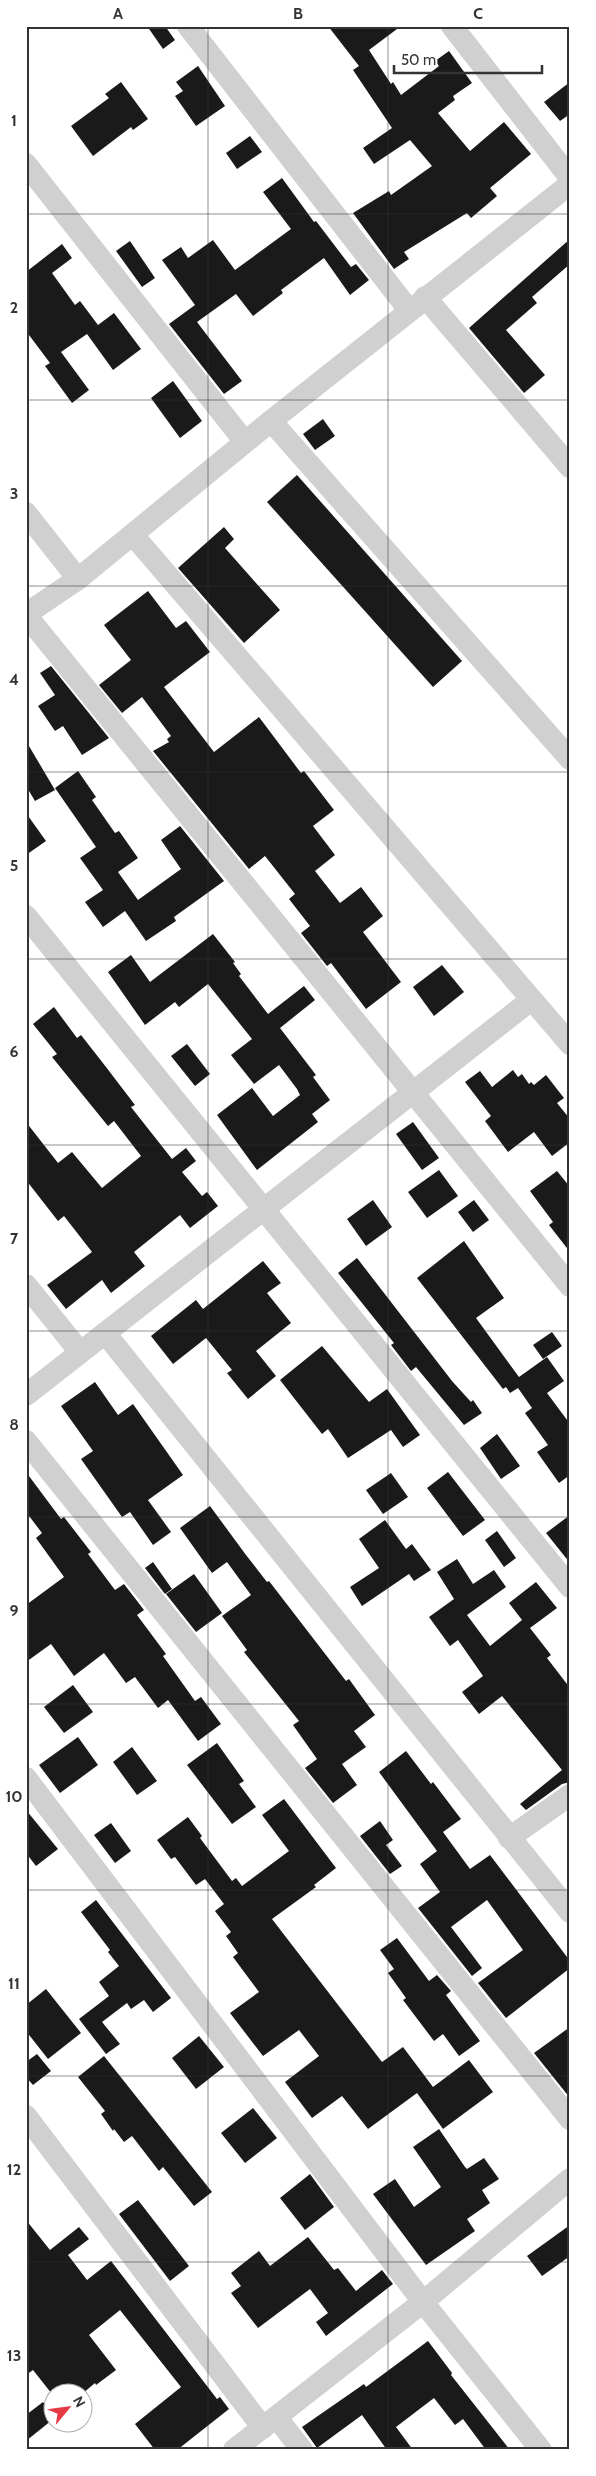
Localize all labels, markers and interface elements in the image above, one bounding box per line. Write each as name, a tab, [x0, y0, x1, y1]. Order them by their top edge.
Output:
text: A	[113, 4, 123, 23]
text: B	[293, 4, 303, 23]
text: C	[473, 4, 483, 23]
scale bar	[394, 42, 541, 74]
text: 50 m	[401, 51, 436, 69]
text: 1	[11, 111, 17, 130]
text: 2	[10, 298, 18, 317]
text: 3	[10, 484, 18, 503]
text: 4	[9, 670, 19, 689]
text: 5	[10, 856, 18, 875]
text: 6	[10, 1042, 19, 1061]
text: 7	[10, 1229, 19, 1248]
text: 8	[9, 1415, 19, 1434]
text: 9	[10, 1601, 19, 1620]
text: 10	[5, 1787, 23, 1806]
text: 11	[8, 1974, 20, 1993]
text: 12	[7, 2160, 21, 2179]
text: 13	[7, 2346, 21, 2365]
north arrow	[42, 2384, 92, 2434]
text: N	[69, 2393, 90, 2410]

